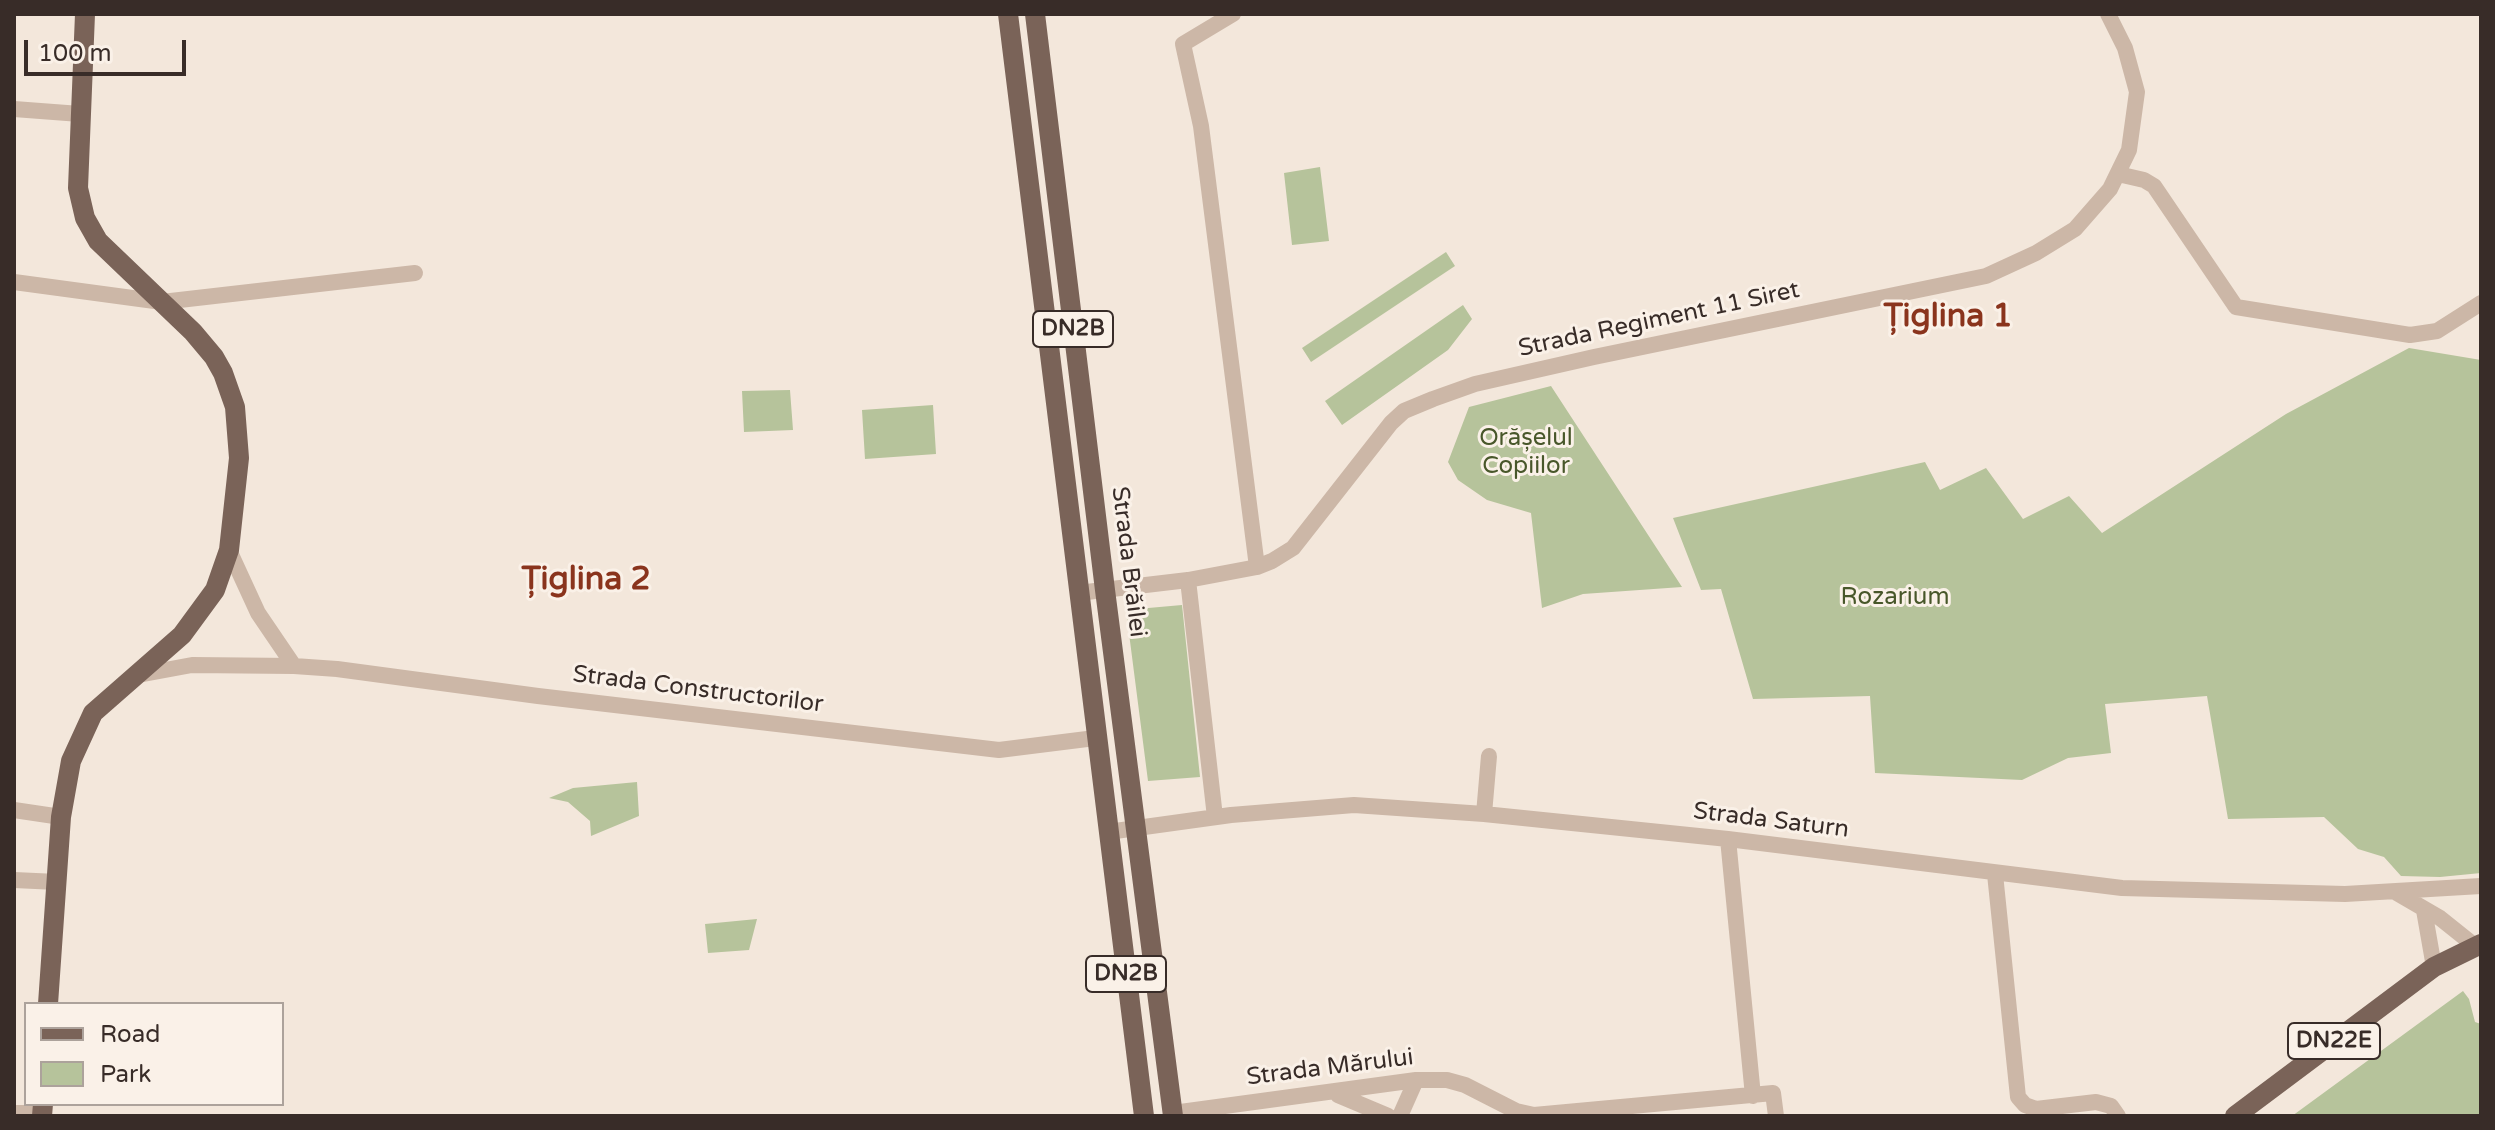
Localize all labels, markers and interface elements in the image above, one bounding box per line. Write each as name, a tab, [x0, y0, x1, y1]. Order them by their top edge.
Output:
scale bar	[28, 24, 190, 74]
text: 100 m	[38, 39, 112, 68]
street label: Strada Regiment 11 Siret	[1516, 276, 1802, 364]
district label: Țiglina 1	[1883, 299, 2013, 337]
road number: DN2B	[1033, 311, 1113, 347]
park label: Orășelul Copiilor	[1479, 425, 1573, 481]
street label: Strada Brăilei	[1104, 485, 1152, 639]
district label: Țiglina 2	[521, 562, 651, 600]
park label: Rozarium	[1841, 584, 1949, 612]
street label: Strada Constructorilor	[571, 660, 825, 720]
street label: Strada Saturn	[1692, 797, 1850, 845]
road number: DN2B	[1086, 956, 1166, 992]
legend	[24, 1002, 284, 1106]
text: Road	[100, 1020, 160, 1049]
road number: DN22E	[2288, 1023, 2380, 1059]
street label: Strada Mărului	[1245, 1043, 1415, 1093]
text: Park	[100, 1060, 151, 1089]

